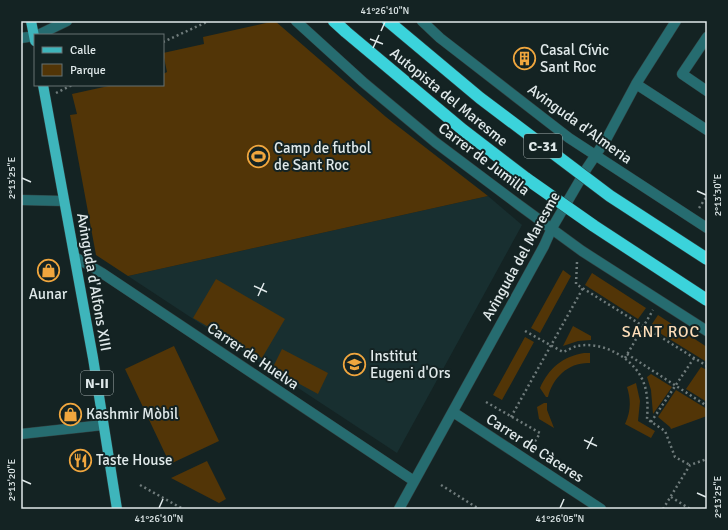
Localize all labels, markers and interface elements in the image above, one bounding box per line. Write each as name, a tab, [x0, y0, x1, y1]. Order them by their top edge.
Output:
text: 41°26'10"N	[361, 5, 409, 17]
legend	[34, 34, 164, 86]
place label: Casal Cívic Sant Roc	[540, 41, 609, 76]
text: Calle	[70, 43, 96, 58]
street label: Autopista del Maresme	[386, 44, 512, 150]
building icon: Casal Cívic Sant Roc	[511, 46, 537, 72]
text: Parque	[70, 63, 106, 78]
street label: Avinguda d'Almeria	[524, 80, 636, 168]
street label: Carrer de Jumilla	[435, 119, 533, 199]
road number: C-31	[524, 134, 562, 158]
place label: Camp de futbol de Sant Roc	[274, 139, 371, 174]
sports icon: Camp de futbol de Sant Roc	[245, 144, 271, 170]
text: 2°13'25"E	[6, 157, 18, 199]
text: 2°13'30"E	[712, 174, 724, 216]
street label: Avinguda del Maresme	[478, 188, 564, 324]
street label: Avinguda d'Alfons XIII	[73, 212, 115, 352]
shop icon: Aunar	[35, 258, 61, 284]
place label: Aunar	[29, 285, 68, 303]
street label: Carrer de Huelva	[204, 319, 302, 393]
district label: SANT ROC	[622, 322, 700, 342]
place label: Institut Eugeni d'Ors	[370, 347, 451, 382]
school or university icon: Institut Eugeni d'Ors	[341, 352, 367, 378]
road number: N-II	[81, 371, 113, 395]
shop icon: Kashmir Mòbil	[58, 401, 84, 427]
place label: Kashmir Mòbil	[86, 405, 178, 423]
street label: Carrer de Càceres	[483, 410, 588, 486]
restaurant icon: Taste House	[68, 447, 94, 473]
place label: Taste House	[96, 451, 173, 469]
text: 2°13'20"E	[6, 459, 18, 501]
text: 2°13'25"E	[712, 476, 724, 518]
text: 41°26'10"N	[135, 513, 183, 525]
text: 41°26'05"N	[536, 513, 584, 525]

